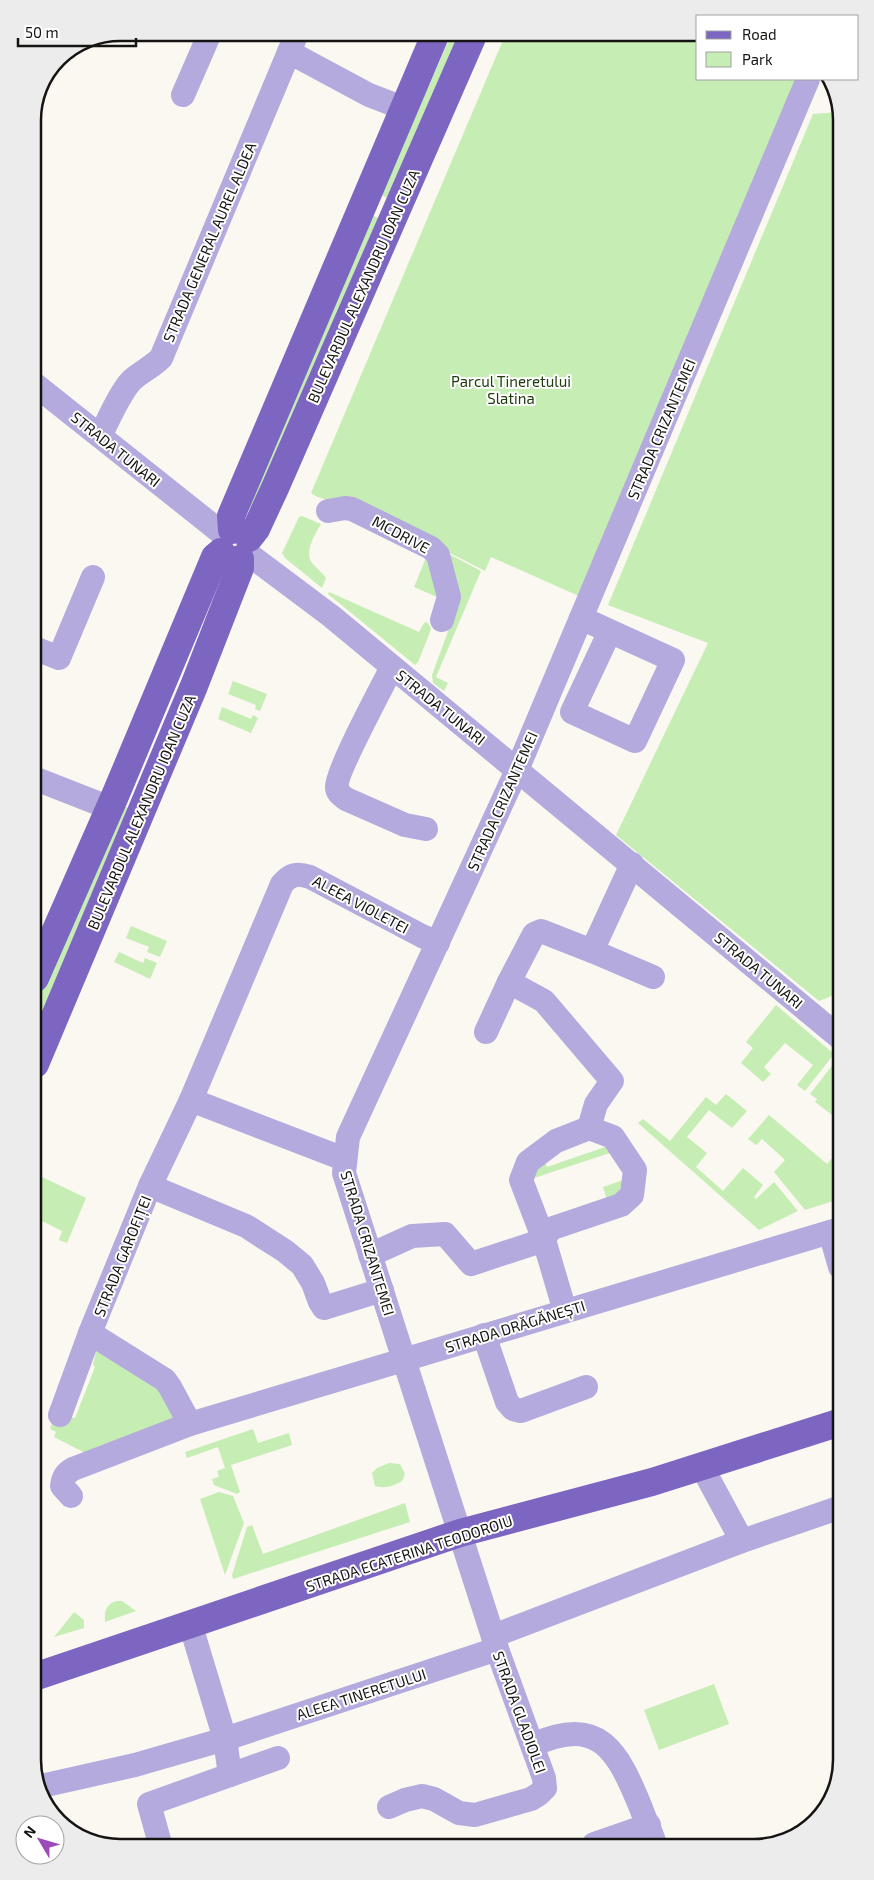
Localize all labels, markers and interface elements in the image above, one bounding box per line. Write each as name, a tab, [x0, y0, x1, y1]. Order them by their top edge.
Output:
scale bar	[18, 15, 135, 47]
legend	[696, 15, 859, 80]
text: 50 m	[25, 23, 59, 41]
text: Road	[742, 25, 777, 43]
text: Park	[742, 50, 773, 68]
street label: STRADA GENERAL AUREL ALDEA	[159, 139, 260, 345]
street label: BULEVARDUL ALEXANDRU IOAN CUZA	[303, 166, 423, 405]
street label: STRADA CRIZANTEMEI	[623, 356, 699, 502]
park label: Parcul Tineretului Slatina	[451, 372, 571, 407]
street label: STRADA TUNARI	[68, 408, 164, 490]
street label: MCDRIVE	[369, 511, 433, 557]
street label: STRADA TUNARI	[393, 666, 489, 748]
street label: BULEVARDUL ALEXANDRU IOAN CUZA	[83, 691, 199, 932]
street label: STRADA CRIZANTEMEI	[463, 729, 541, 873]
street label: ALEEA VIOLETEI	[310, 871, 412, 937]
street label: STRADA TUNARI	[711, 928, 807, 1012]
street label: STRADA CRIZANTEMEI	[337, 1168, 399, 1318]
street label: STRADA GAROFIȚEI	[89, 1193, 156, 1320]
street label: STRADA DRĂGĂNEȘTI	[443, 1296, 588, 1358]
street label: STRADA ECATERINA TEODOROIU	[303, 1511, 515, 1595]
street label: STRADA GLADIOLEI	[490, 1649, 550, 1775]
street label: ALEEA TINERETULUI	[294, 1665, 428, 1723]
north arrow	[15, 1815, 65, 1865]
text: N	[20, 1822, 39, 1841]

